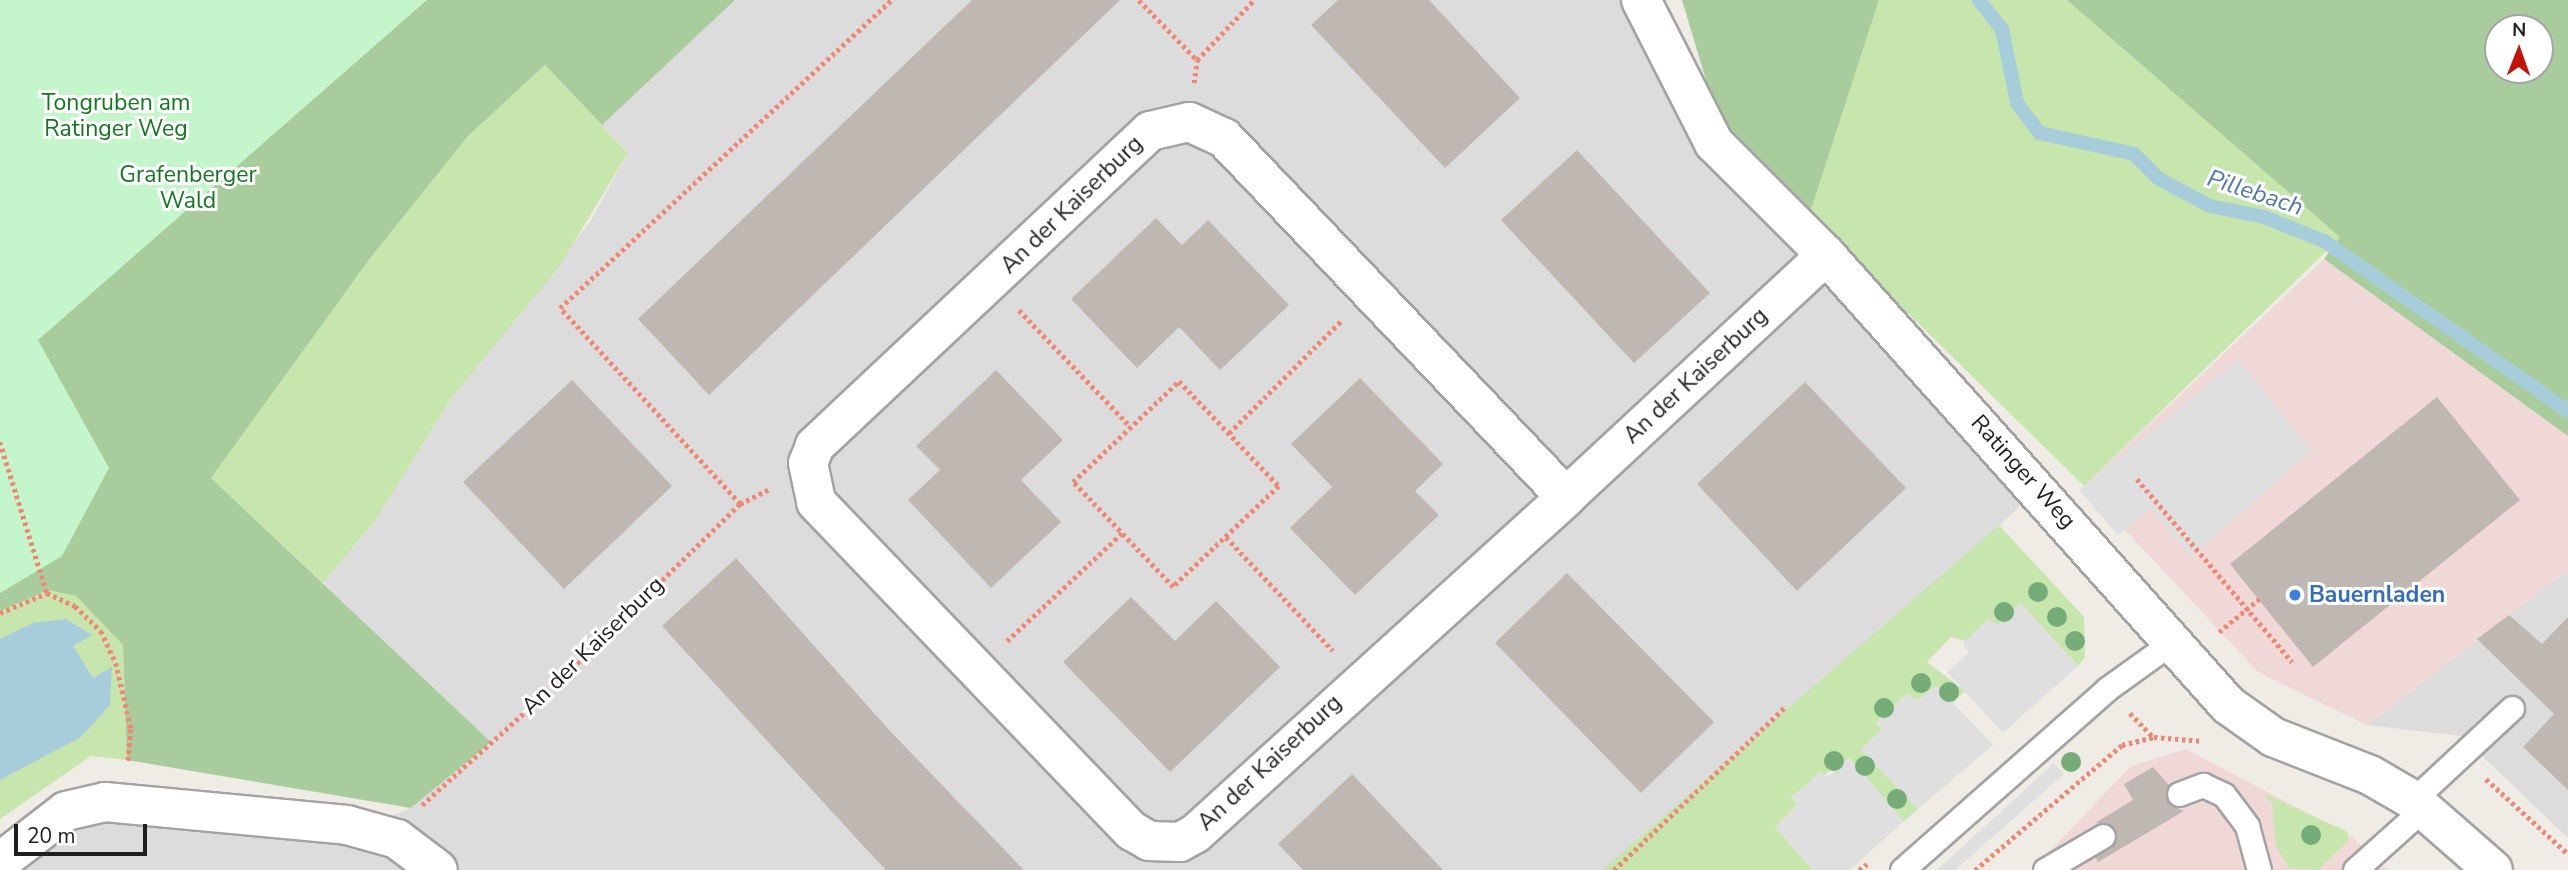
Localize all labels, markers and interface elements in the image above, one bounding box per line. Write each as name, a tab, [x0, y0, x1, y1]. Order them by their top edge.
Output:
north arrow	[2484, 14, 2554, 84]
text: N	[2512, 17, 2527, 43]
park label: Tongruben am Ratinger Weg	[41, 89, 191, 143]
street label: An der Kaiserburg	[995, 130, 1149, 280]
park label: Grafenberger Wald	[119, 161, 257, 215]
water label: Pillebach	[2203, 164, 2307, 222]
street label: An der Kaiserburg	[1618, 302, 1774, 450]
street label: Ratinger Weg	[1965, 409, 2081, 535]
street label: An der Kaiserburg	[516, 571, 670, 721]
place label: Bauernladen	[2309, 581, 2445, 609]
marker: Bauernladen	[2287, 587, 2303, 603]
street label: An der Kaiserburg	[1192, 689, 1348, 837]
scale bar	[18, 810, 150, 854]
text: 20 m	[27, 822, 76, 850]

